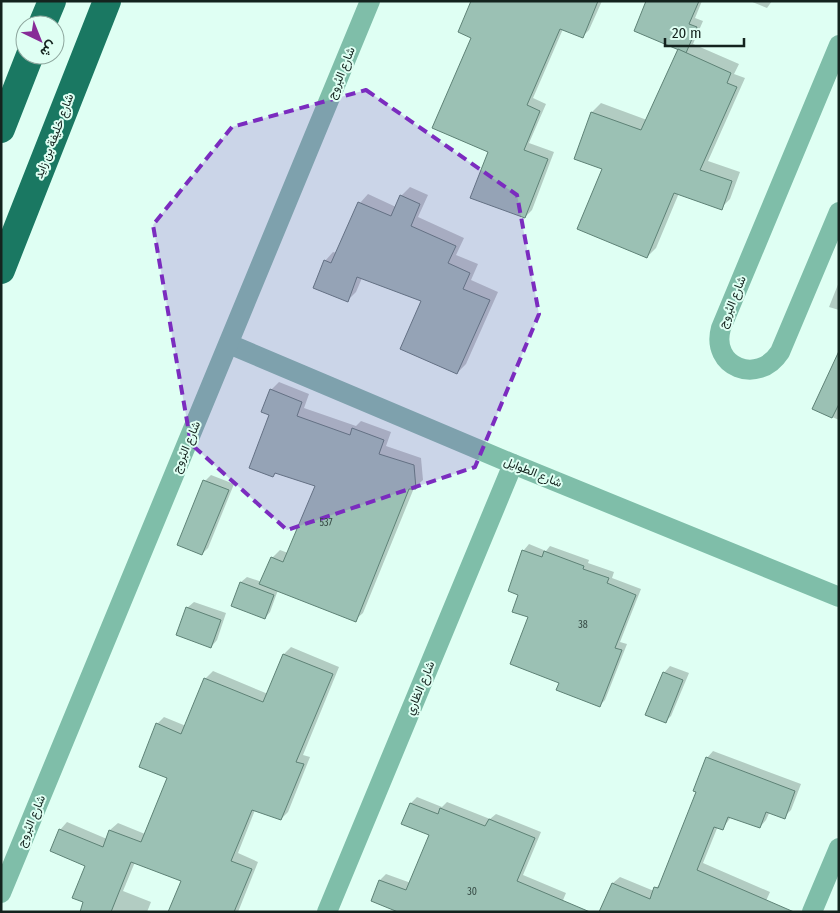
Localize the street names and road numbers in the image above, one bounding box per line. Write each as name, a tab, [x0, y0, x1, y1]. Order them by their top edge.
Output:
street label: شارع البُروج	[324, 45, 360, 102]
street label: شارع خليفة بن زايد	[31, 92, 78, 181]
street label: شارع البُروج	[715, 274, 751, 331]
street label: شارع البُروج	[169, 419, 205, 476]
street label: شارع الطوايل	[501, 454, 564, 492]
street label: شارع الظاري	[402, 659, 440, 718]
street label: شارع البُروج	[14, 793, 50, 850]

